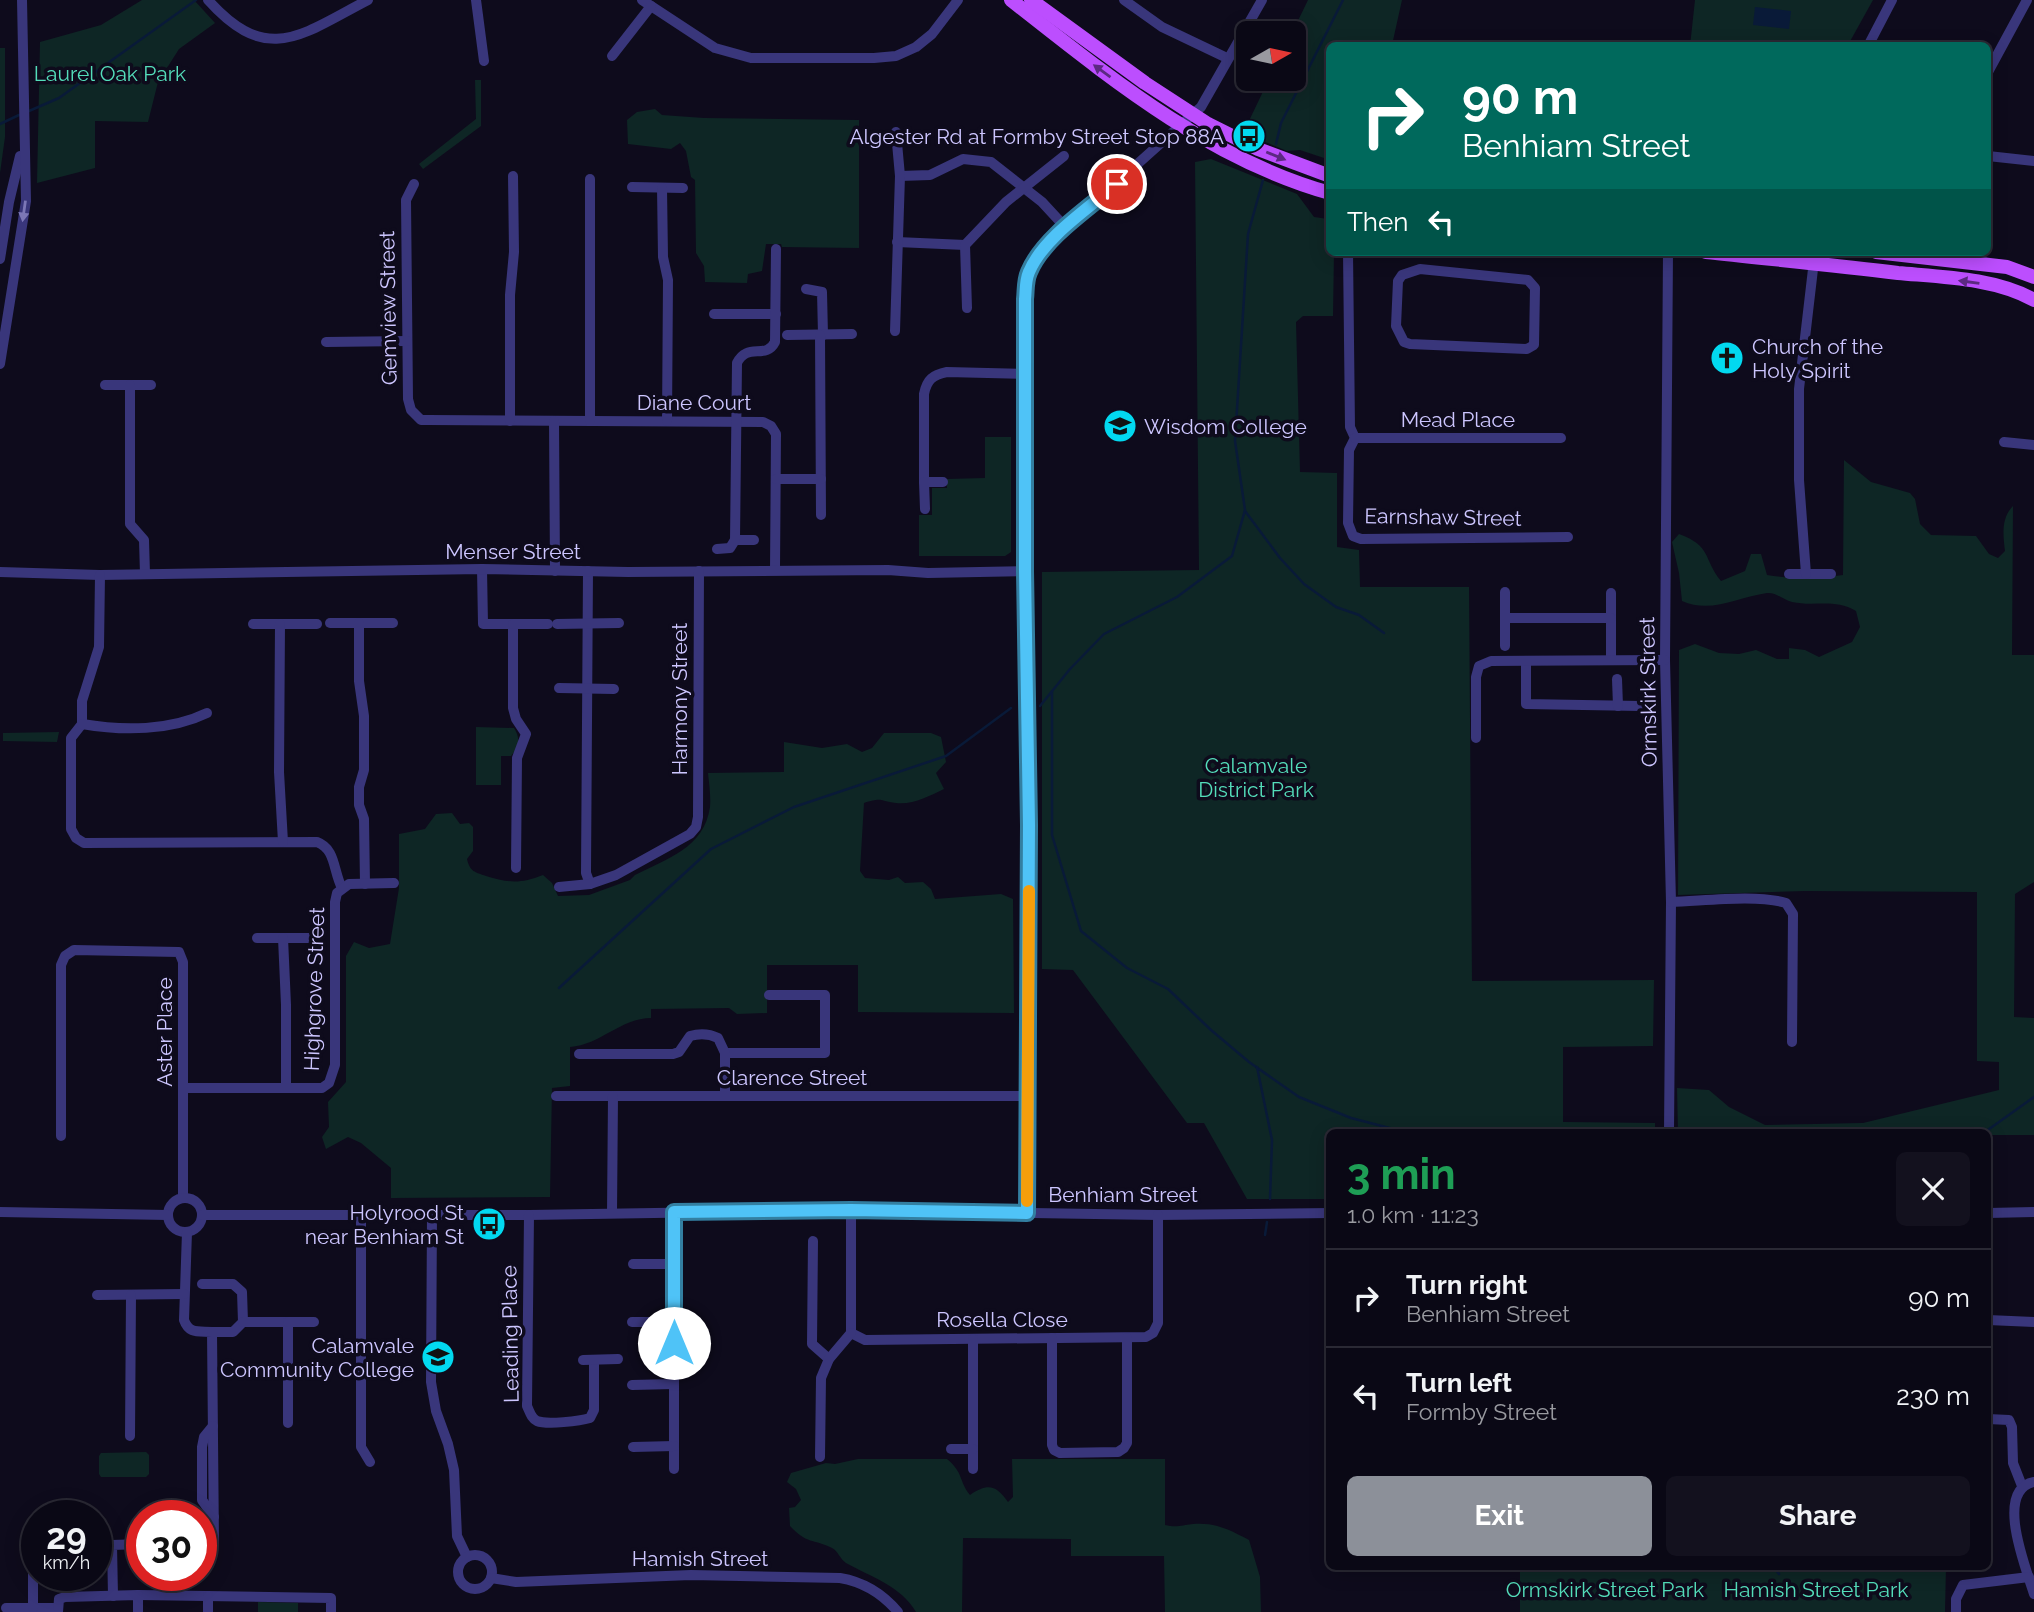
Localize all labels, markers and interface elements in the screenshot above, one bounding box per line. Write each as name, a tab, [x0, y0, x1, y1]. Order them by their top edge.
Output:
north arrow	[1236, 21, 1306, 91]
map controls	[1236, 21, 1306, 91]
park label: Laurel Oak Park	[34, 61, 186, 86]
one-way arrow	[1093, 64, 1111, 78]
text: 90 m	[1462, 68, 1578, 125]
icon: right	[1347, 70, 1438, 161]
bus stop icon: Algester Rd at Formby Street Stop 88A	[1230, 117, 1268, 155]
place label: Algester Rd at Formby Street Stop 88A	[849, 124, 1224, 149]
text: Benhiam Street	[1462, 127, 1690, 164]
one-way arrow	[1266, 151, 1287, 162]
pin	[1087, 154, 1147, 214]
icon: arrive	[1098, 165, 1136, 203]
one-way arrow	[18, 200, 29, 222]
icon: left	[1422, 203, 1460, 241]
text: Then	[1347, 207, 1408, 237]
street label: Gemview Street	[374, 231, 402, 385]
one-way arrow	[1958, 276, 1980, 287]
place label: Church of the Holy Spirit	[1752, 334, 1883, 383]
church icon: Church of the Holy Spirit	[1708, 339, 1746, 377]
street label: Diane Court	[637, 390, 751, 415]
school or university icon: Wisdom College	[1101, 407, 1139, 445]
street label: Mead Place	[1401, 407, 1515, 432]
place label: Wisdom College	[1144, 414, 1307, 439]
street label: Earnshaw Street	[1364, 503, 1522, 531]
street label: Menser Street	[445, 539, 581, 564]
street label: Ormskirk Street	[1634, 617, 1662, 767]
street label: Harmony Street	[667, 623, 692, 775]
park label: Calamvale District Park	[1198, 753, 1314, 802]
street label: Highgrove Street	[299, 907, 329, 1071]
street label: Aster Place	[152, 977, 177, 1087]
street label: Clarence Street	[717, 1065, 867, 1090]
text: 3 min	[1347, 1150, 1456, 1199]
button: close	[1896, 1152, 1970, 1226]
street label: Benhiam Street	[1048, 1182, 1198, 1207]
place label: Holyrood St near Benhiam St	[305, 1200, 464, 1249]
text: 1.0 km · 11:23	[1347, 1201, 1479, 1228]
bus stop icon: Holyrood St near Benhiam St	[470, 1205, 508, 1243]
street label: Leading Place	[496, 1265, 524, 1403]
text: Turn right	[1406, 1270, 1527, 1300]
icon: right	[1347, 1279, 1385, 1317]
text: 90 m	[1908, 1283, 1970, 1313]
text: Benhiam Street	[1406, 1300, 1570, 1327]
position arrow	[637, 1306, 711, 1380]
street label: Rosella Close	[936, 1307, 1068, 1332]
place label: Calamvale Community College	[220, 1333, 414, 1382]
school or university icon: Calamvale Community College	[419, 1338, 457, 1376]
text: Turn left	[1406, 1368, 1512, 1398]
icon: left	[1347, 1377, 1385, 1415]
text: 230 m	[1896, 1381, 1970, 1411]
text: Formby Street	[1406, 1398, 1557, 1425]
button: Exit	[1347, 1476, 1652, 1556]
button: Share	[1666, 1476, 1970, 1556]
speed limit sign: 30	[126, 1500, 217, 1591]
text: 29	[46, 1516, 87, 1557]
street label: Hamish Street	[632, 1546, 768, 1571]
text: km/h	[43, 1552, 90, 1573]
park label: Ormskirk Street Park	[1506, 1577, 1704, 1602]
park label: Hamish Street Park	[1724, 1577, 1908, 1602]

